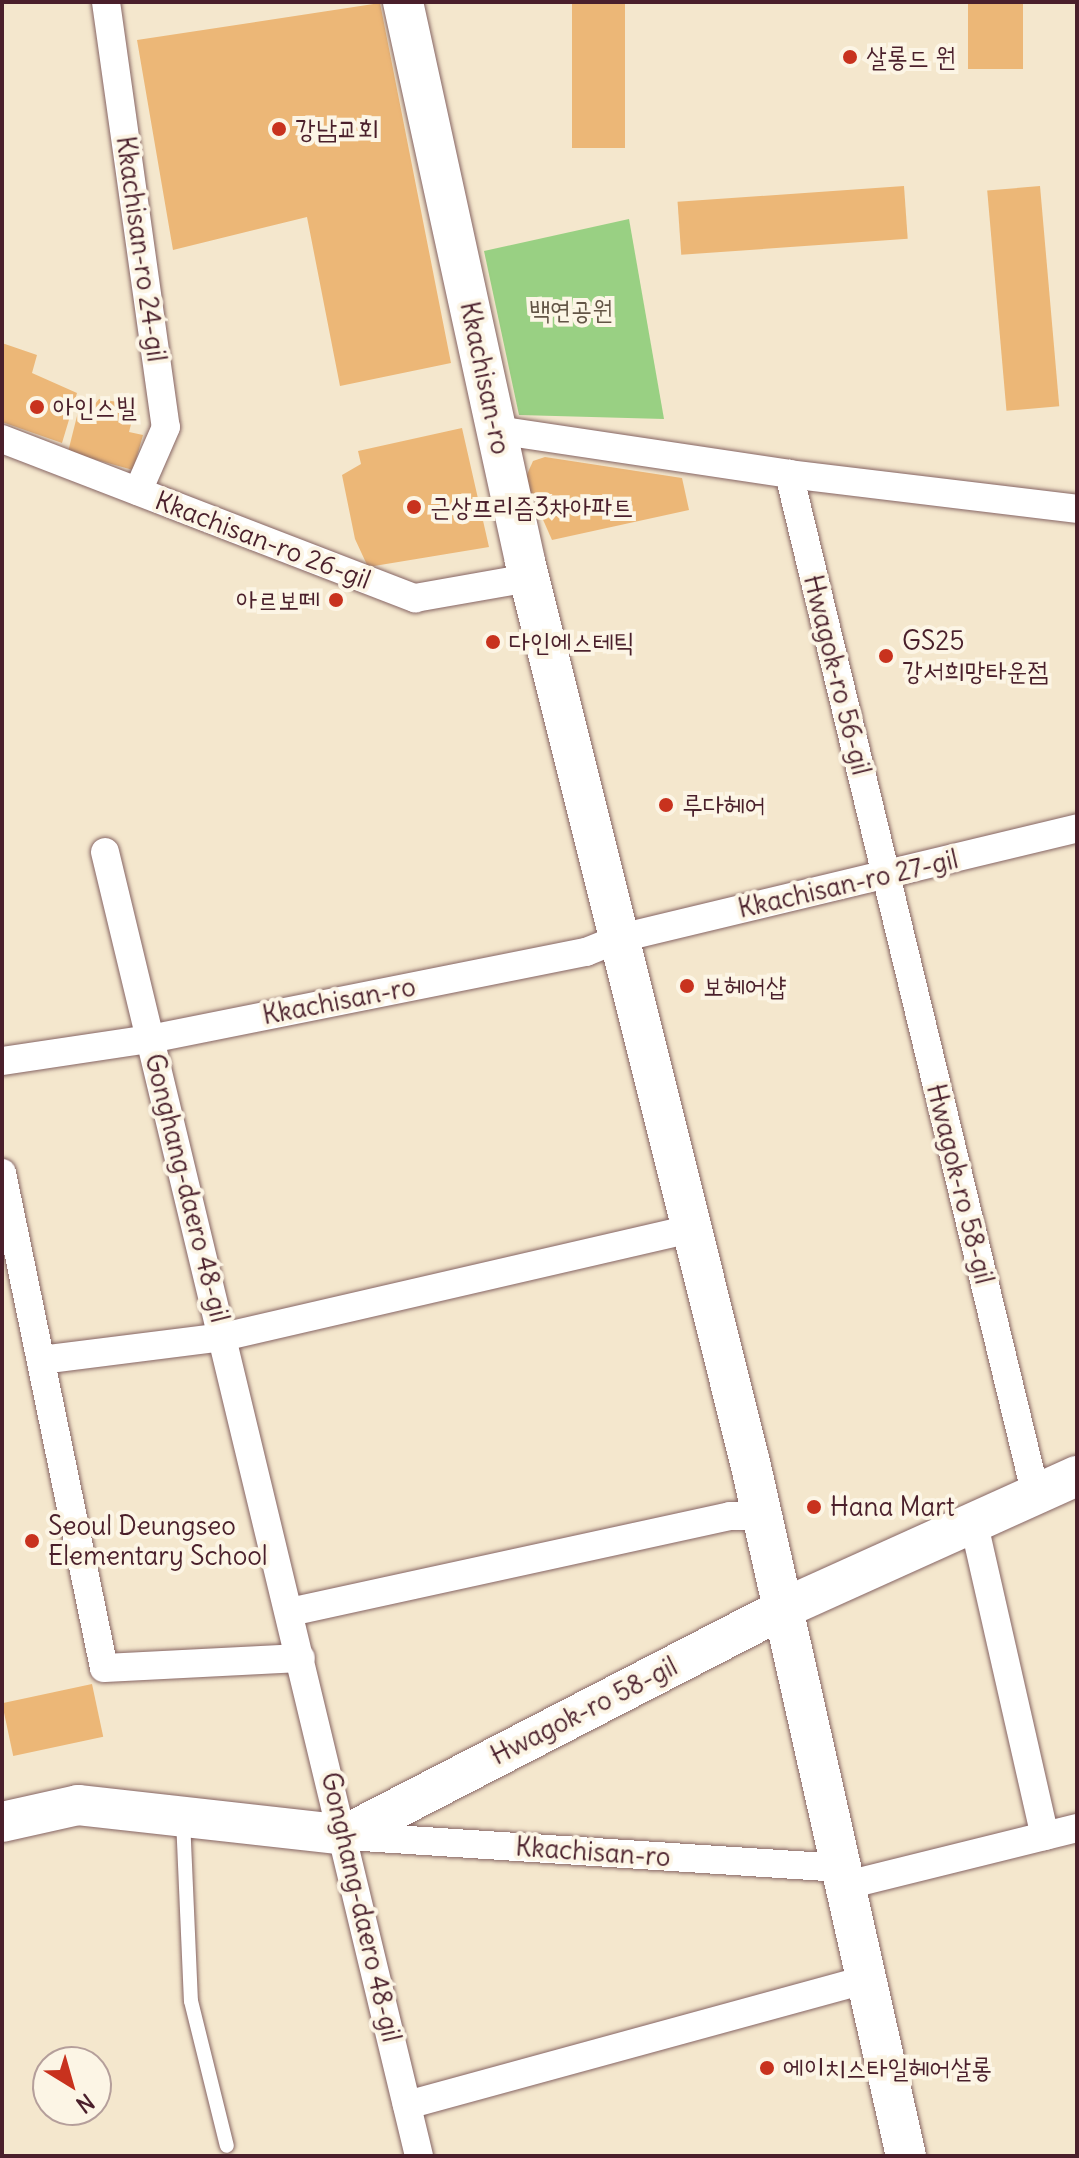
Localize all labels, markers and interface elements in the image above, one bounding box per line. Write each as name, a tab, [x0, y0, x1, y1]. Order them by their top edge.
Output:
place label: 살롱드 원	[866, 41, 956, 73]
marker: 살롱드 원	[841, 48, 859, 66]
place label: 강남교회	[295, 113, 379, 145]
marker: 강남교회	[270, 120, 288, 138]
street label: Kkachisan-ro 24-gil	[110, 134, 172, 364]
park label: 백연공원	[529, 294, 613, 326]
street label: Kkachisan-ro	[454, 299, 516, 457]
place label: 아인스빌	[53, 391, 137, 423]
marker: 아인스빌	[28, 398, 46, 416]
street label: Kkachisan-ro 26-gil	[151, 485, 375, 595]
place label: 근상프리즘3차아파트	[430, 491, 633, 523]
marker: 근상프리즘3차아파트	[405, 498, 423, 516]
street label: Hwagok-ro 56-gil	[797, 572, 877, 778]
place label: 아르보떼	[236, 584, 320, 616]
marker: 아르보떼	[327, 591, 345, 609]
place label: GS25 강서희망타운점	[902, 625, 1048, 686]
place label: 다인에스테틱	[509, 626, 635, 658]
marker: 다인에스테틱	[484, 633, 502, 651]
marker: GS25 강서희망타운점	[877, 647, 895, 665]
place label: 루다헤어	[682, 789, 766, 821]
marker: 루다헤어	[657, 796, 675, 814]
street label: Kkachisan-ro 27-gil	[735, 844, 961, 924]
place label: 보헤어샵	[703, 970, 787, 1002]
street label: Kkachisan-ro	[260, 971, 418, 1031]
marker: 보헤어샵	[678, 977, 696, 995]
street label: Gonghang-daero 48-gil	[139, 1050, 235, 1326]
street label: Hwagok-ro 58-gil	[920, 1081, 1000, 1287]
place label: Hana Mart	[830, 1491, 955, 1523]
marker: Hana Mart	[805, 1498, 823, 1516]
place label: Seoul Deungseo Elementary School	[48, 1510, 268, 1572]
marker: Seoul Deungseo Elementary School	[23, 1532, 41, 1550]
street label: Hwagok-ro 58-gil	[486, 1651, 682, 1771]
street label: Gonghang-daero 48-gil	[315, 1769, 407, 2045]
street label: Kkachisan-ro	[514, 1831, 672, 1873]
north arrow	[32, 2046, 112, 2126]
place label: 에이치스타일헤어살롱	[783, 2052, 992, 2084]
marker: 에이치스타일헤어살롱	[758, 2059, 776, 2077]
text: N	[71, 2088, 100, 2119]

